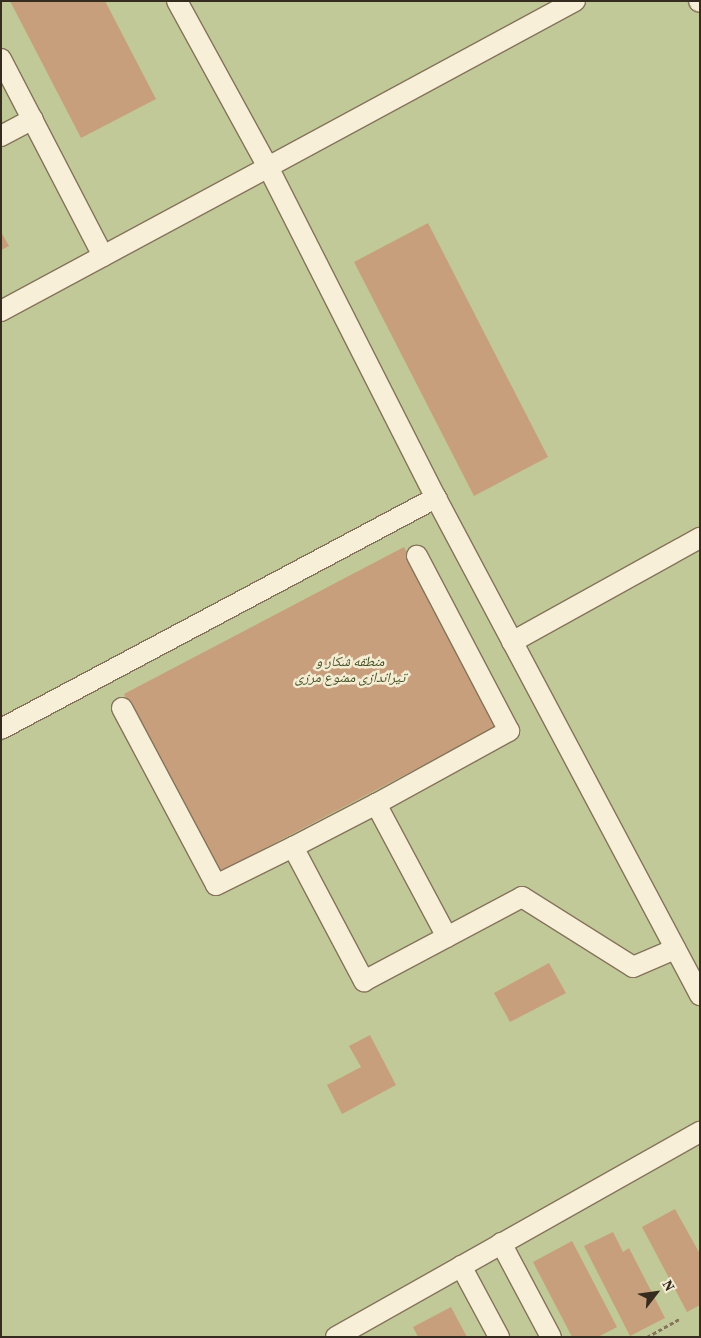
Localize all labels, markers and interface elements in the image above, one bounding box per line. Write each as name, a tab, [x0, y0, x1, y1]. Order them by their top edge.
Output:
park label: منطقه شکار و تیراندازی ممنوع مرزی	[295, 653, 405, 686]
north arrow	[631, 1268, 681, 1318]
text: N	[658, 1276, 680, 1295]

